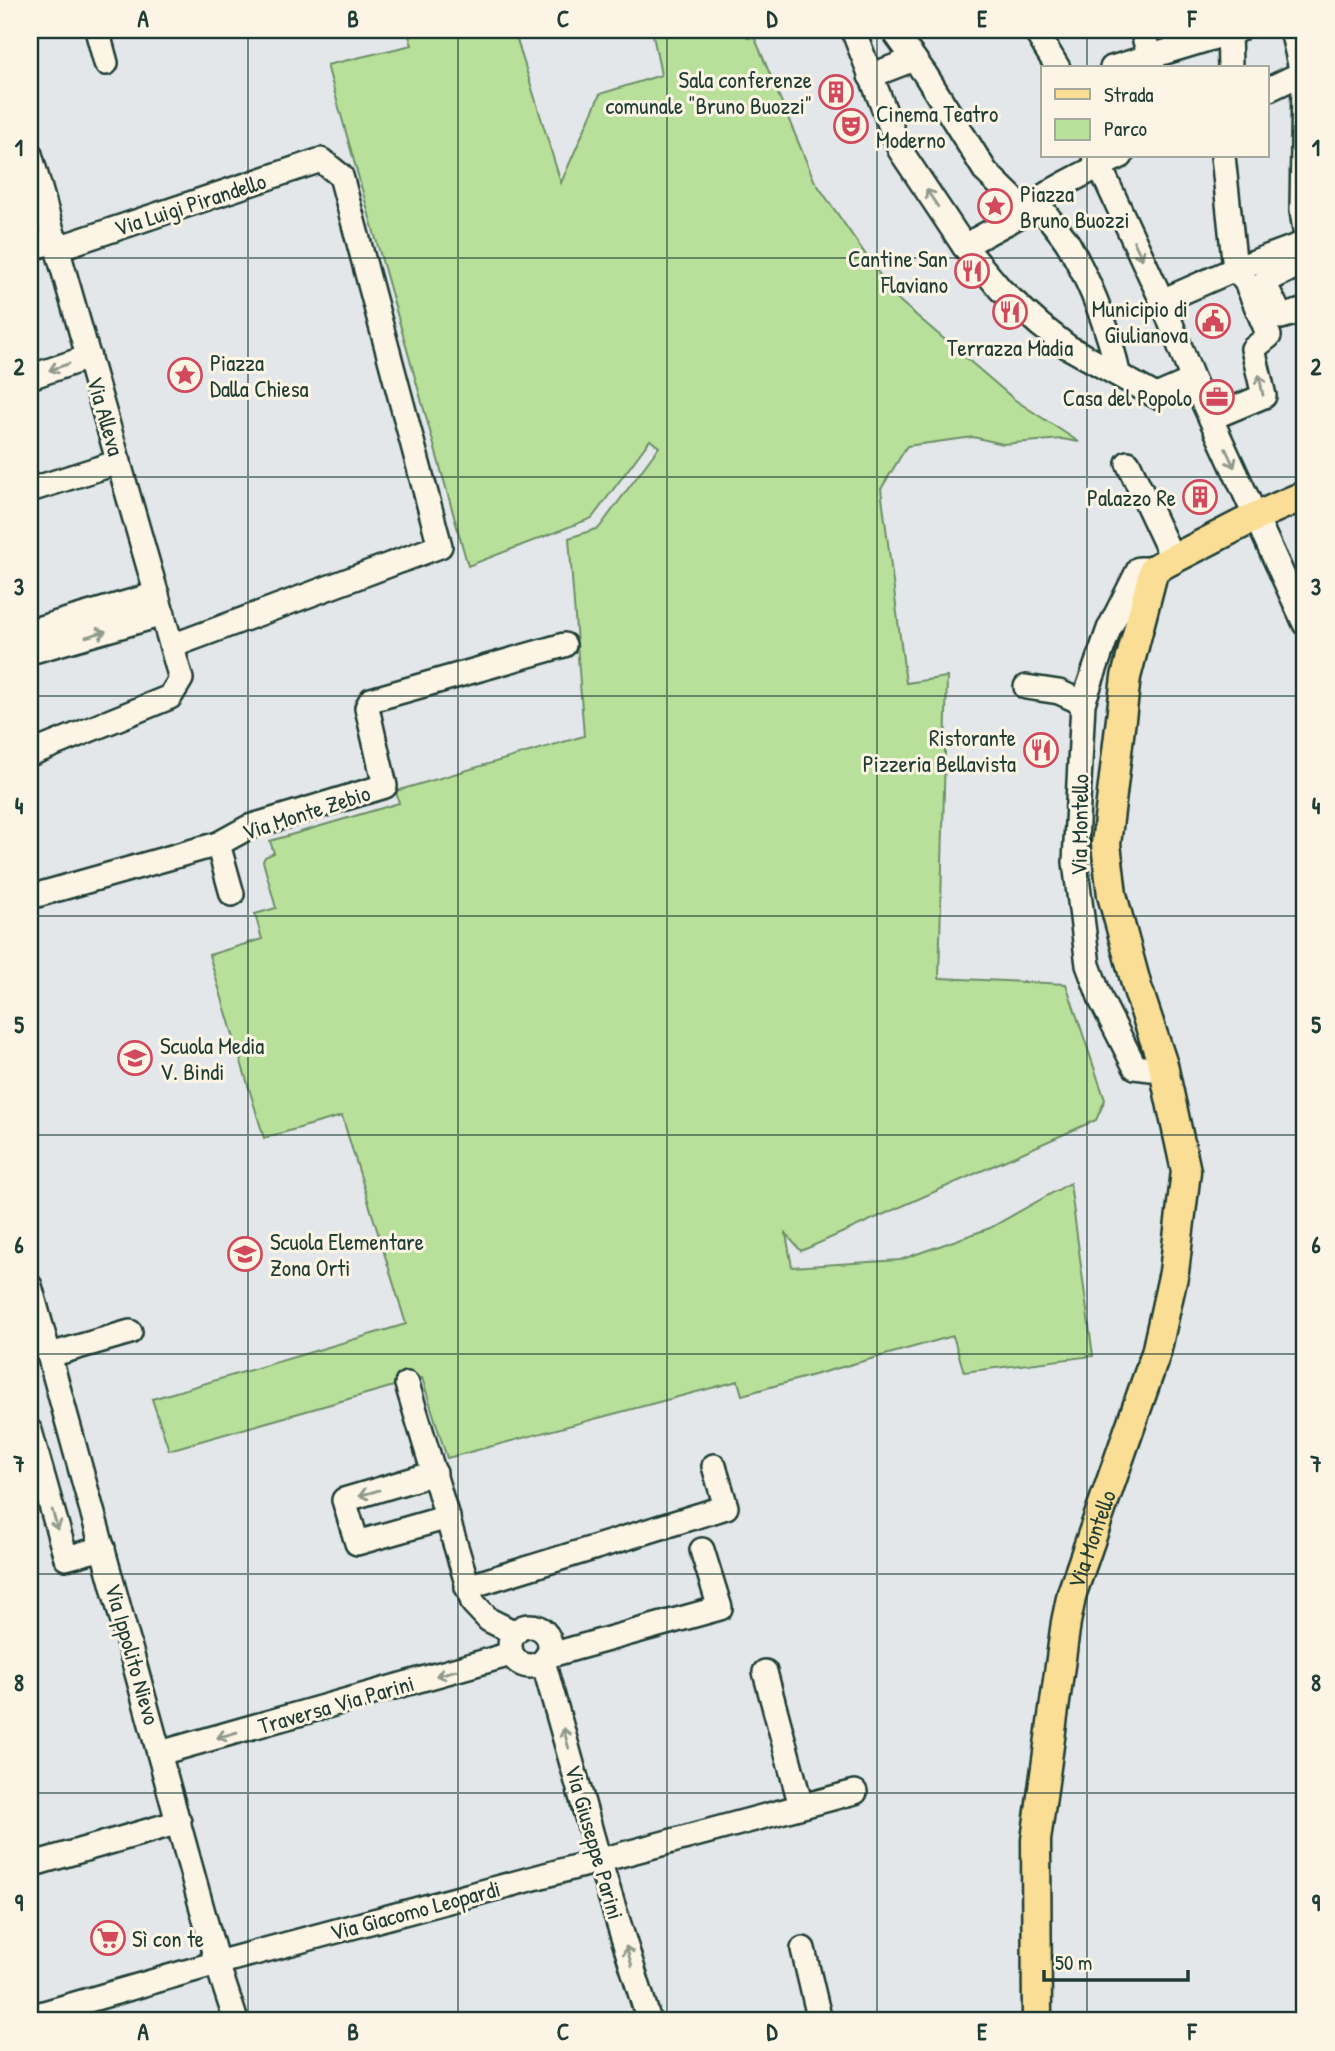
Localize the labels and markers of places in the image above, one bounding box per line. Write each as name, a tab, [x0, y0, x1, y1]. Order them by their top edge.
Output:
place label: Sala conferenze comunale "Bruno Buozzi"	[605, 64, 812, 121]
building icon: Sala conferenze comunale "Bruno Buozzi"	[817, 73, 855, 111]
place label: Cinema Teatro Moderno	[876, 98, 998, 155]
theatre icon: Cinema Teatro Moderno	[832, 107, 870, 145]
place label: Piazza Bruno Buozzi	[1020, 178, 1130, 235]
place icon: Piazza Bruno Buozzi	[976, 187, 1014, 225]
place label: Cantine San Flaviano	[848, 243, 948, 300]
restaurant icon: Cantine San Flaviano	[953, 252, 991, 290]
restaurant icon: Terrazza Madia	[991, 293, 1029, 331]
place label: Municipio di Giulianova	[1092, 293, 1188, 350]
public building icon: Municipio di Giulianova	[1194, 302, 1232, 340]
place label: Terrazza Madia	[947, 332, 1073, 363]
place label: Piazza Dalla Chiesa	[210, 347, 309, 404]
place icon: Piazza Dalla Chiesa	[166, 356, 204, 394]
office icon: Casa del Popolo	[1198, 378, 1236, 416]
place label: Casa del Popolo	[1063, 382, 1192, 413]
building icon: Palazzo Re	[1181, 478, 1219, 516]
place label: Palazzo Re	[1087, 482, 1176, 513]
place label: Ristorante Pizzeria Bellavista	[863, 722, 1016, 779]
restaurant icon: Ristorante Pizzeria Bellavista	[1022, 731, 1060, 769]
place label: Scuola Media V. Bindi	[160, 1030, 264, 1087]
school or university icon: Scuola Media V. Bindi	[116, 1039, 154, 1077]
place label: Scuola Elementare Zona Orti	[270, 1226, 424, 1283]
school or university icon: Scuola Elementare Zona Orti	[226, 1235, 264, 1273]
supermarket icon: Sì con te	[89, 1919, 127, 1957]
place label: Sì con te	[132, 1923, 204, 1954]

